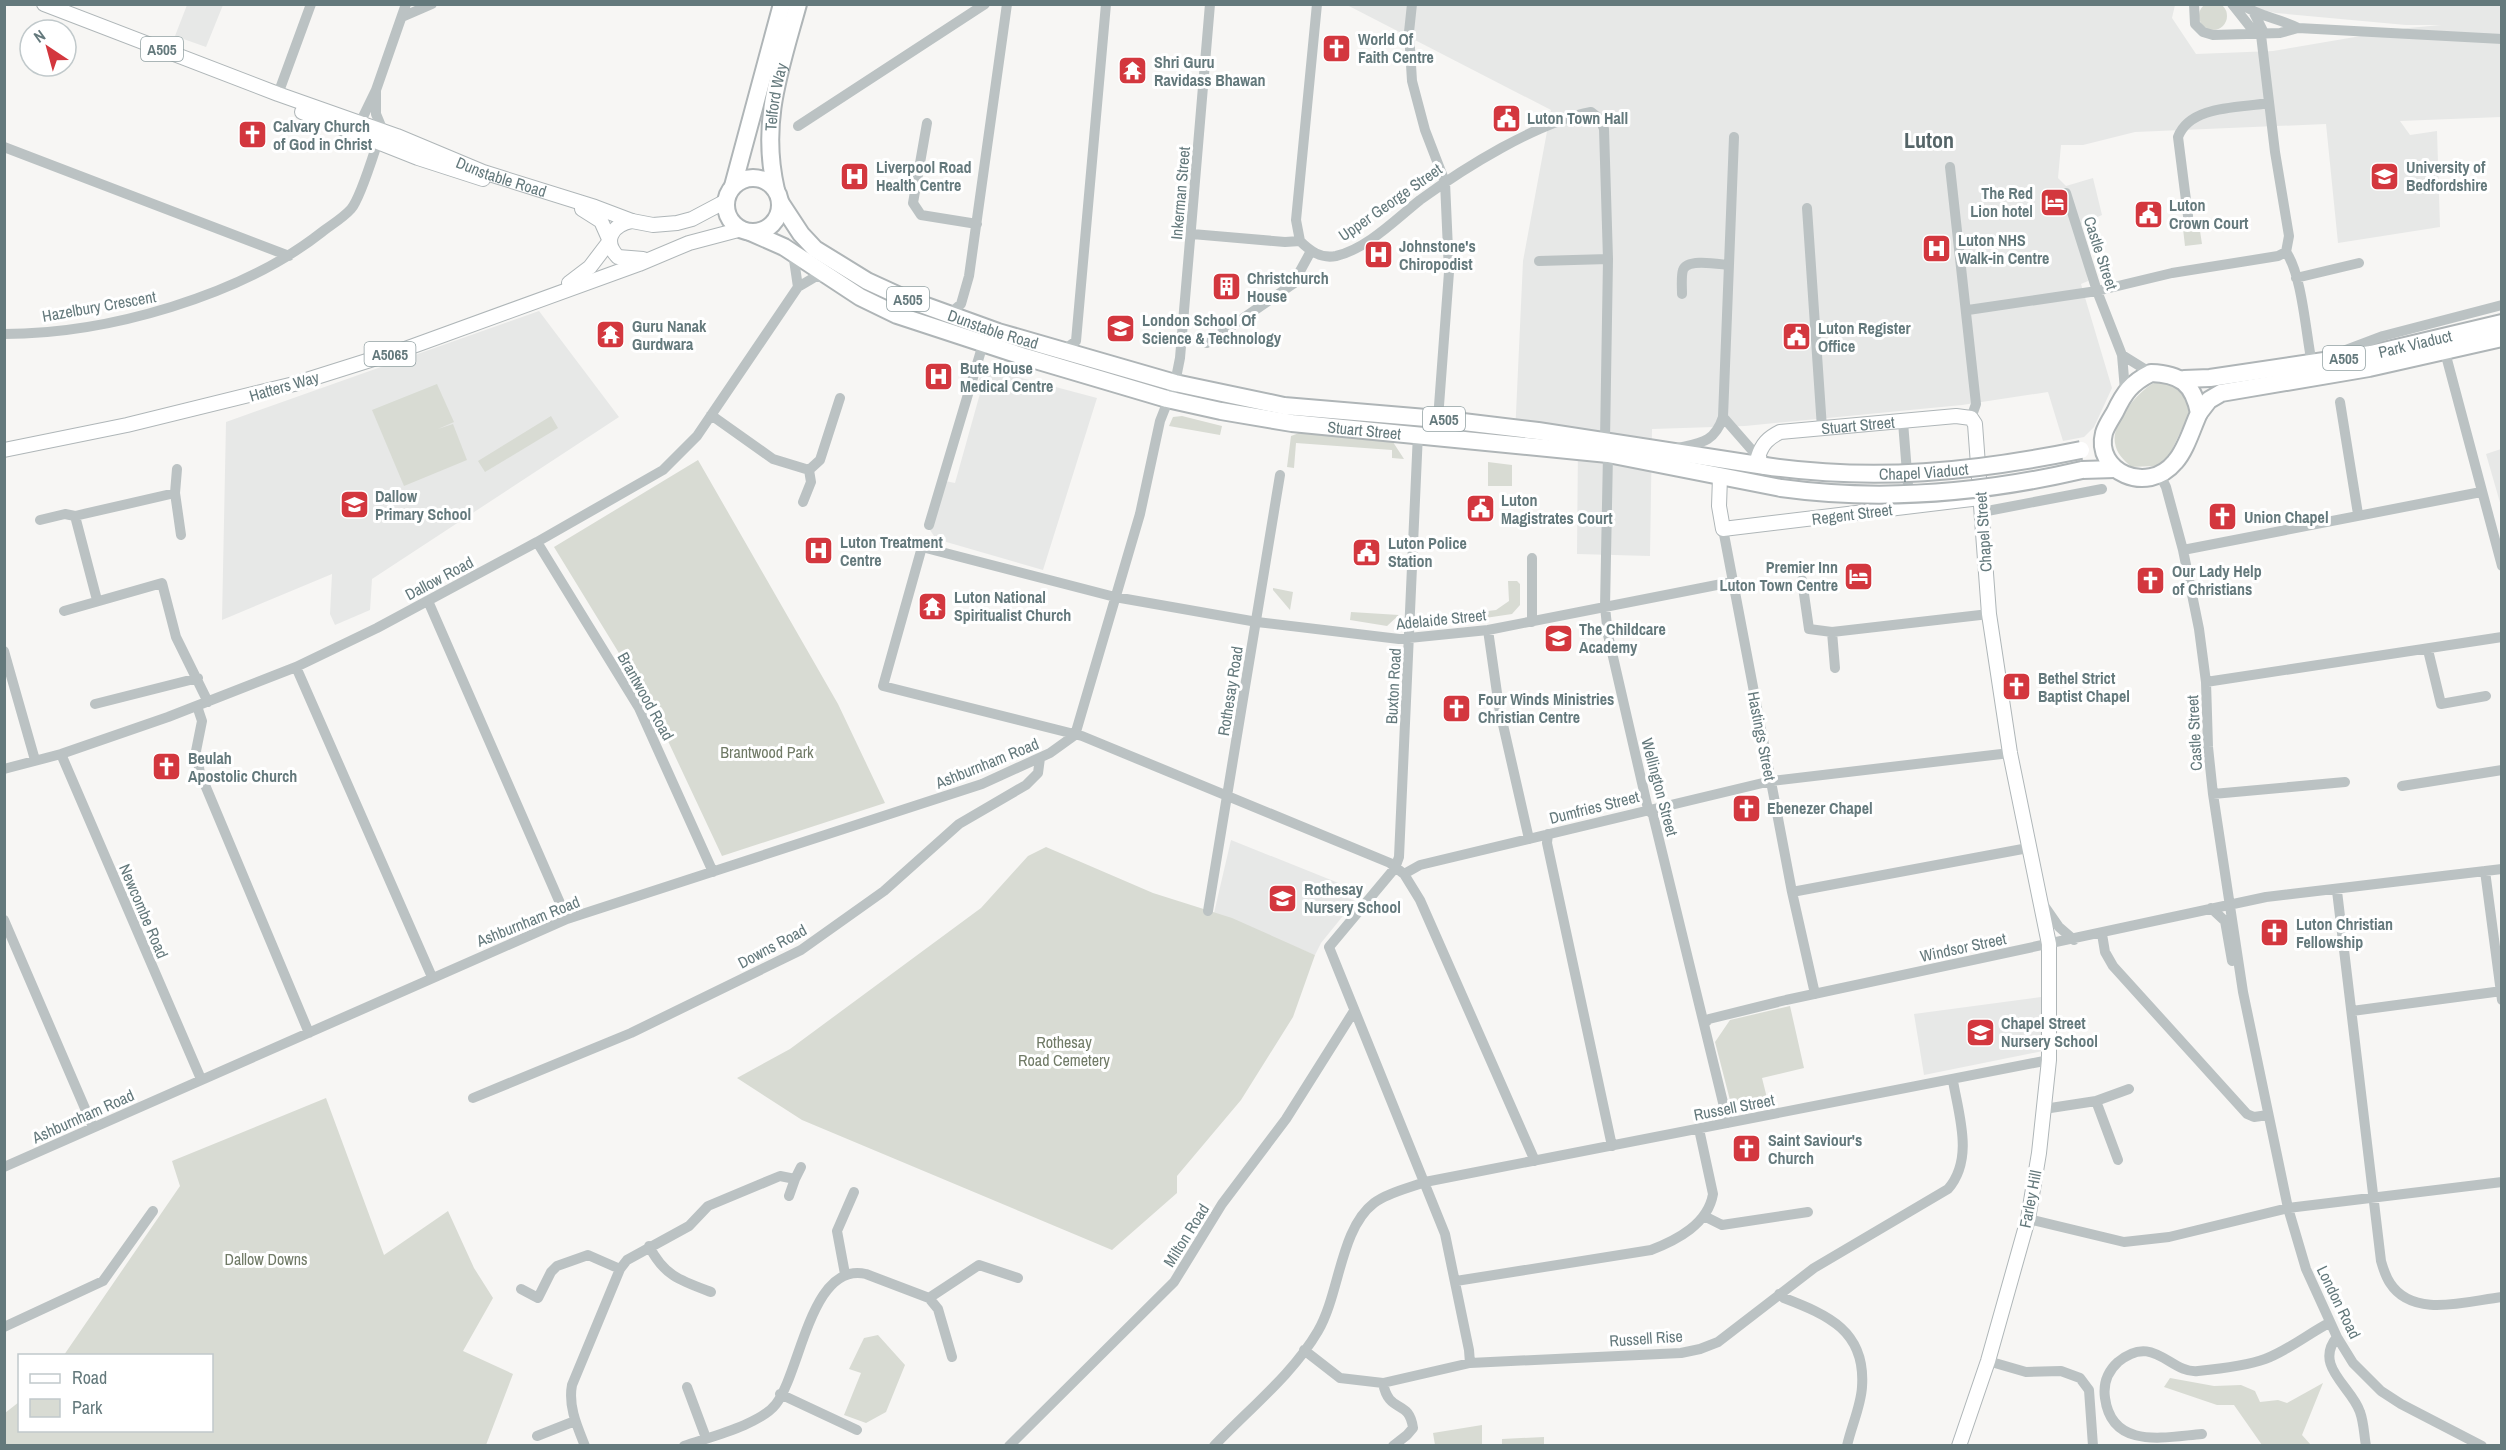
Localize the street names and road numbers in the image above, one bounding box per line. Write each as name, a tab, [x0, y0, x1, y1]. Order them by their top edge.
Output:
road number: A505	[141, 37, 183, 61]
street label: Telford Way	[759, 60, 792, 131]
street label: Inkerman Street	[1165, 145, 1195, 240]
street label: Dunstable Road	[453, 151, 549, 202]
street label: Upper George Street	[1334, 158, 1446, 246]
street label: Castle Street	[2079, 214, 2123, 293]
street label: Hazelbury Crescent	[40, 285, 158, 327]
road number: A505	[887, 287, 929, 311]
street label: Dunstable Road	[945, 304, 1041, 354]
street label: Park Viaduct	[2376, 324, 2454, 363]
road number: A5065	[364, 342, 416, 366]
road number: A505	[2323, 346, 2365, 370]
street label: Hatters Way	[247, 365, 322, 406]
road number: A505	[1423, 407, 1465, 431]
street label: Stuart Street	[1820, 411, 1896, 439]
street label: Stuart Street	[1326, 416, 1402, 445]
street label: Chapel Viaduct	[1879, 457, 1970, 485]
street label: Chapel Street	[1969, 491, 1997, 573]
street label: Regent Street	[1810, 498, 1894, 530]
street label: Dallow Road	[401, 551, 477, 605]
street label: Adelaide Street	[1394, 603, 1487, 635]
street label: Rothesay Road	[1212, 645, 1248, 737]
street label: Brantwood Road	[613, 648, 679, 744]
street label: Buxton Road	[1380, 648, 1406, 724]
street label: Hastings Street	[1743, 690, 1781, 783]
street label: Castle Street	[2181, 694, 2207, 771]
street label: Ashburnham Road	[931, 732, 1042, 794]
street label: Wellington Street	[1636, 736, 1684, 839]
street label: Dumfries Street	[1547, 785, 1642, 829]
street label: Newcombe Road	[114, 860, 174, 962]
street label: Ashburnham Road	[472, 890, 583, 952]
street label: Downs Road	[734, 919, 810, 973]
street label: Windsor Street	[1918, 927, 2008, 967]
street label: Ashburnham Road	[28, 1084, 137, 1149]
street label: Russell Street	[1692, 1088, 1777, 1126]
street label: Farley Hill	[2014, 1168, 2046, 1230]
street label: Milton Road	[1158, 1199, 1214, 1271]
street label: London Road	[2312, 1262, 2366, 1342]
street label: Russell Rise	[1609, 1324, 1683, 1352]

